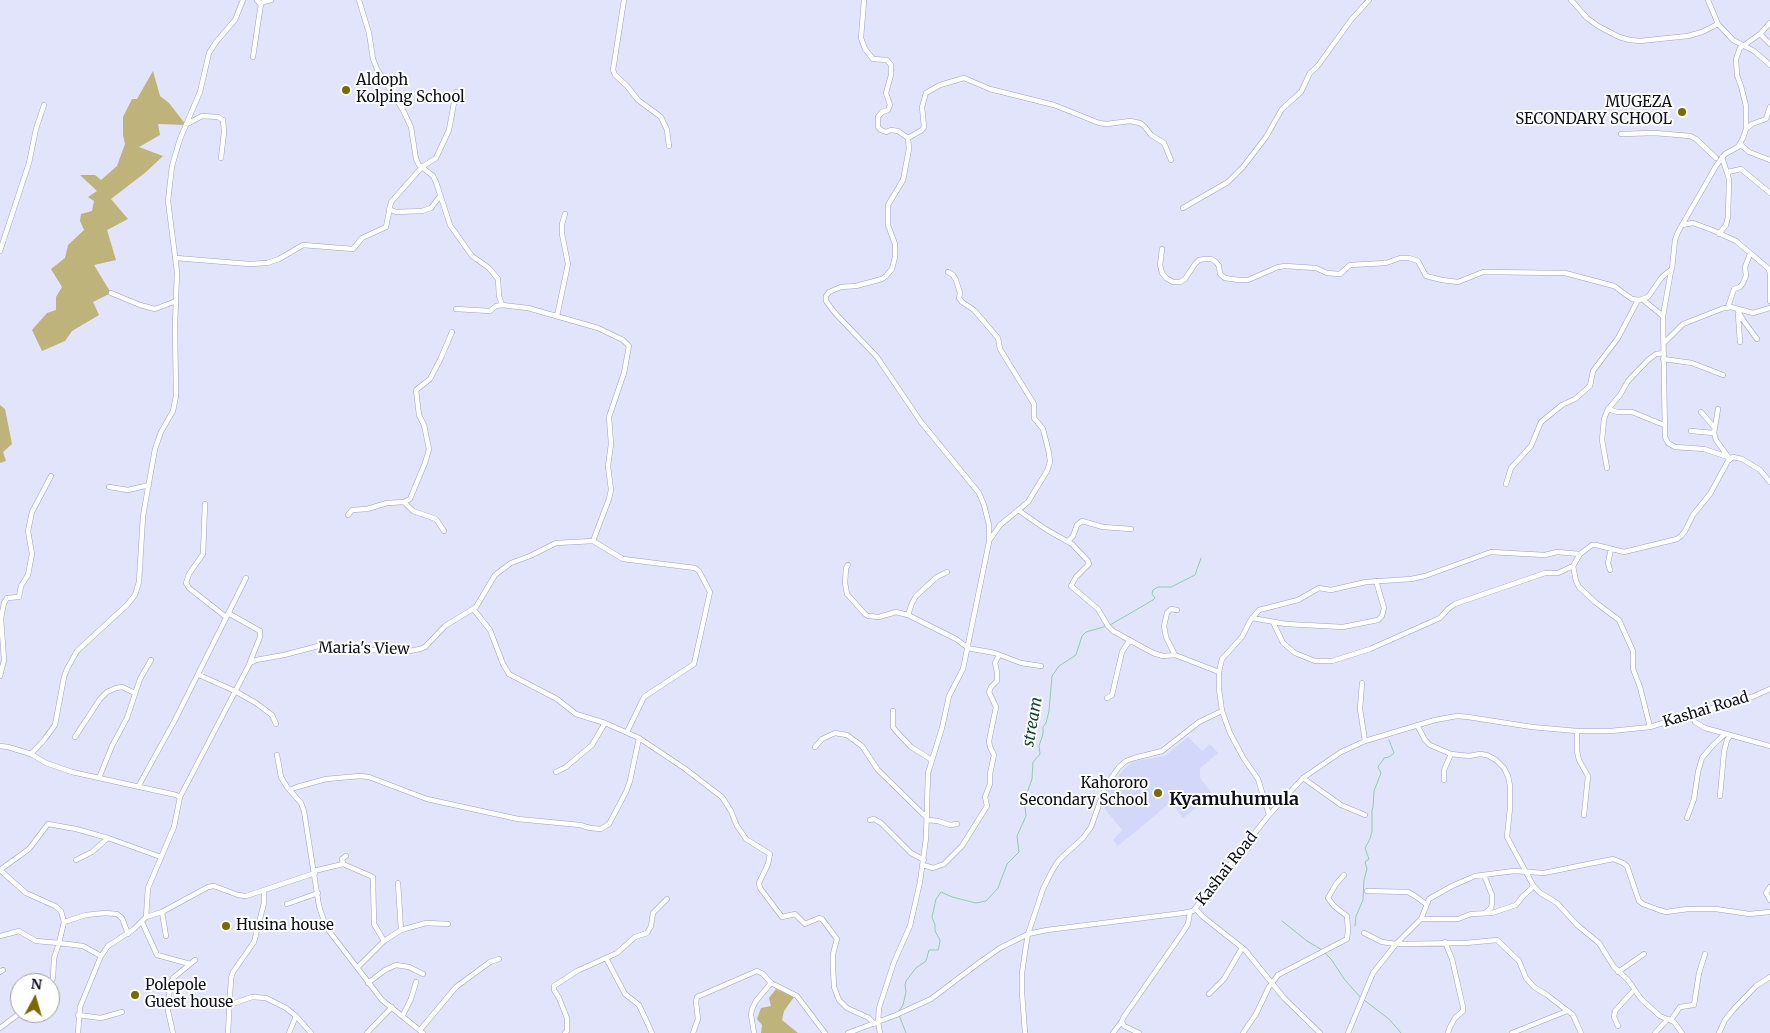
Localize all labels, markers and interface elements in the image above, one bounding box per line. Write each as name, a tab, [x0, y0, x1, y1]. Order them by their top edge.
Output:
place label: Aldoph Kolping School	[356, 72, 465, 107]
marker: Aldoph Kolping School	[340, 84, 352, 96]
place label: MUGEZA SECONDARY SCHOOL	[1515, 94, 1672, 129]
marker: MUGEZA SECONDARY SCHOOL	[1676, 106, 1688, 118]
street label: Maria's View	[318, 639, 410, 659]
street label: Kashai Road	[1661, 688, 1751, 732]
water label: stream	[1019, 696, 1047, 748]
place label: Kahororo Secondary School	[1019, 775, 1148, 810]
marker: Kahororo Secondary School	[1152, 787, 1164, 799]
district label: Kyamuhumula	[1169, 789, 1299, 811]
street label: Kashai Road	[1193, 828, 1261, 910]
place label: Husina house	[236, 917, 334, 935]
marker: Husina house	[220, 920, 232, 932]
north arrow	[10, 973, 60, 1023]
text: N	[30, 975, 43, 994]
place label: Polepole Guest house	[145, 977, 233, 1012]
marker: Polepole Guest house	[129, 989, 141, 1001]

